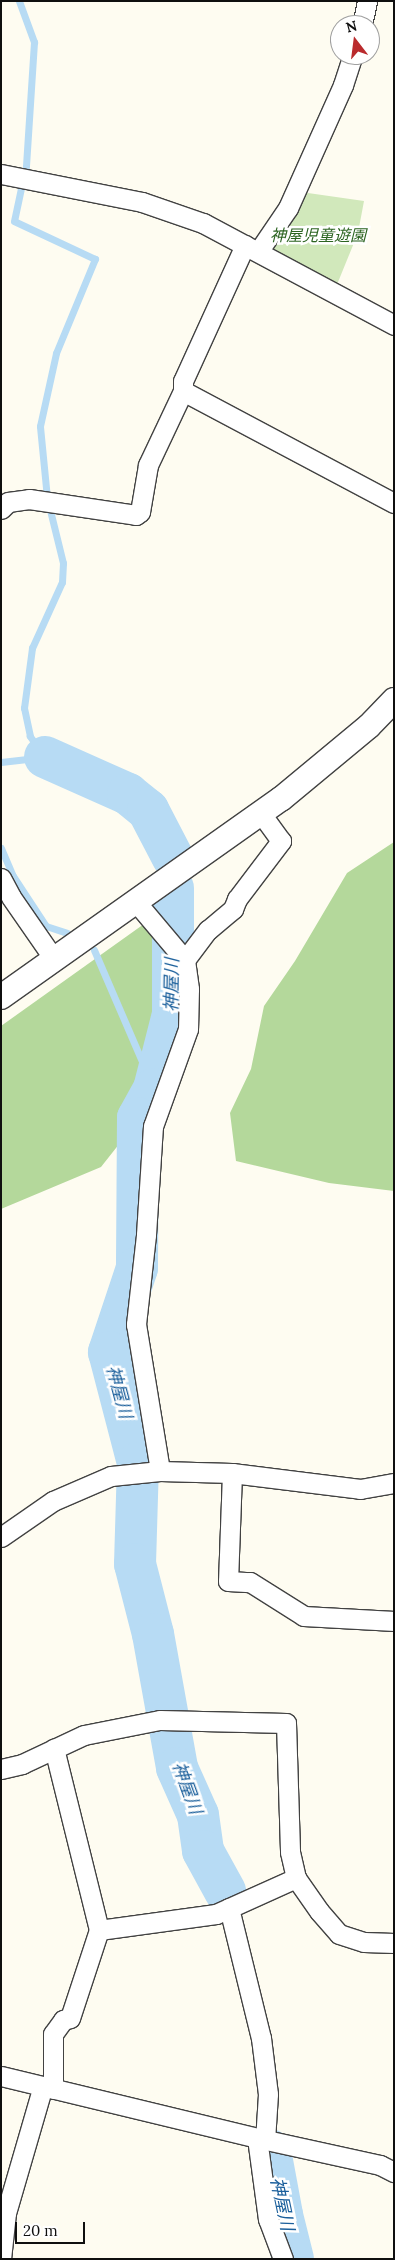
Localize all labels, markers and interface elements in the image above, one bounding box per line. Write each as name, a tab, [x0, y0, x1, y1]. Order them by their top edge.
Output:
north arrow	[330, 15, 380, 65]
text: N	[344, 16, 359, 37]
park label: 神屋児童遊園	[270, 225, 366, 245]
water label: 神屋川	[161, 958, 183, 1012]
water label: 神屋川	[102, 1363, 136, 1421]
water label: 神屋川	[168, 1759, 206, 1817]
water label: 神屋川	[266, 2175, 298, 2233]
scale bar	[18, 2212, 88, 2244]
text: 20 m	[23, 2221, 58, 2240]

